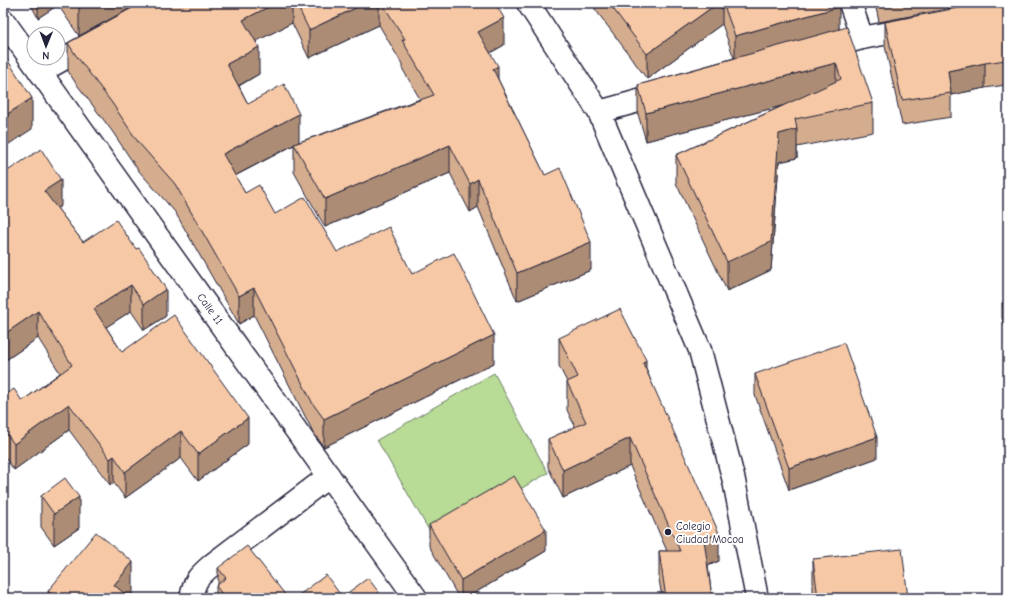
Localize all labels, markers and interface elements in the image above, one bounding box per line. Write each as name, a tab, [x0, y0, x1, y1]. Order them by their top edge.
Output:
north arrow	[26, 26, 66, 66]
text: N	[42, 49, 50, 62]
street label: Calle 11	[194, 291, 226, 327]
place label: Colegio Ciudad Mocoa	[676, 520, 744, 546]
marker: Colegio Ciudad Mocoa	[663, 527, 673, 537]

